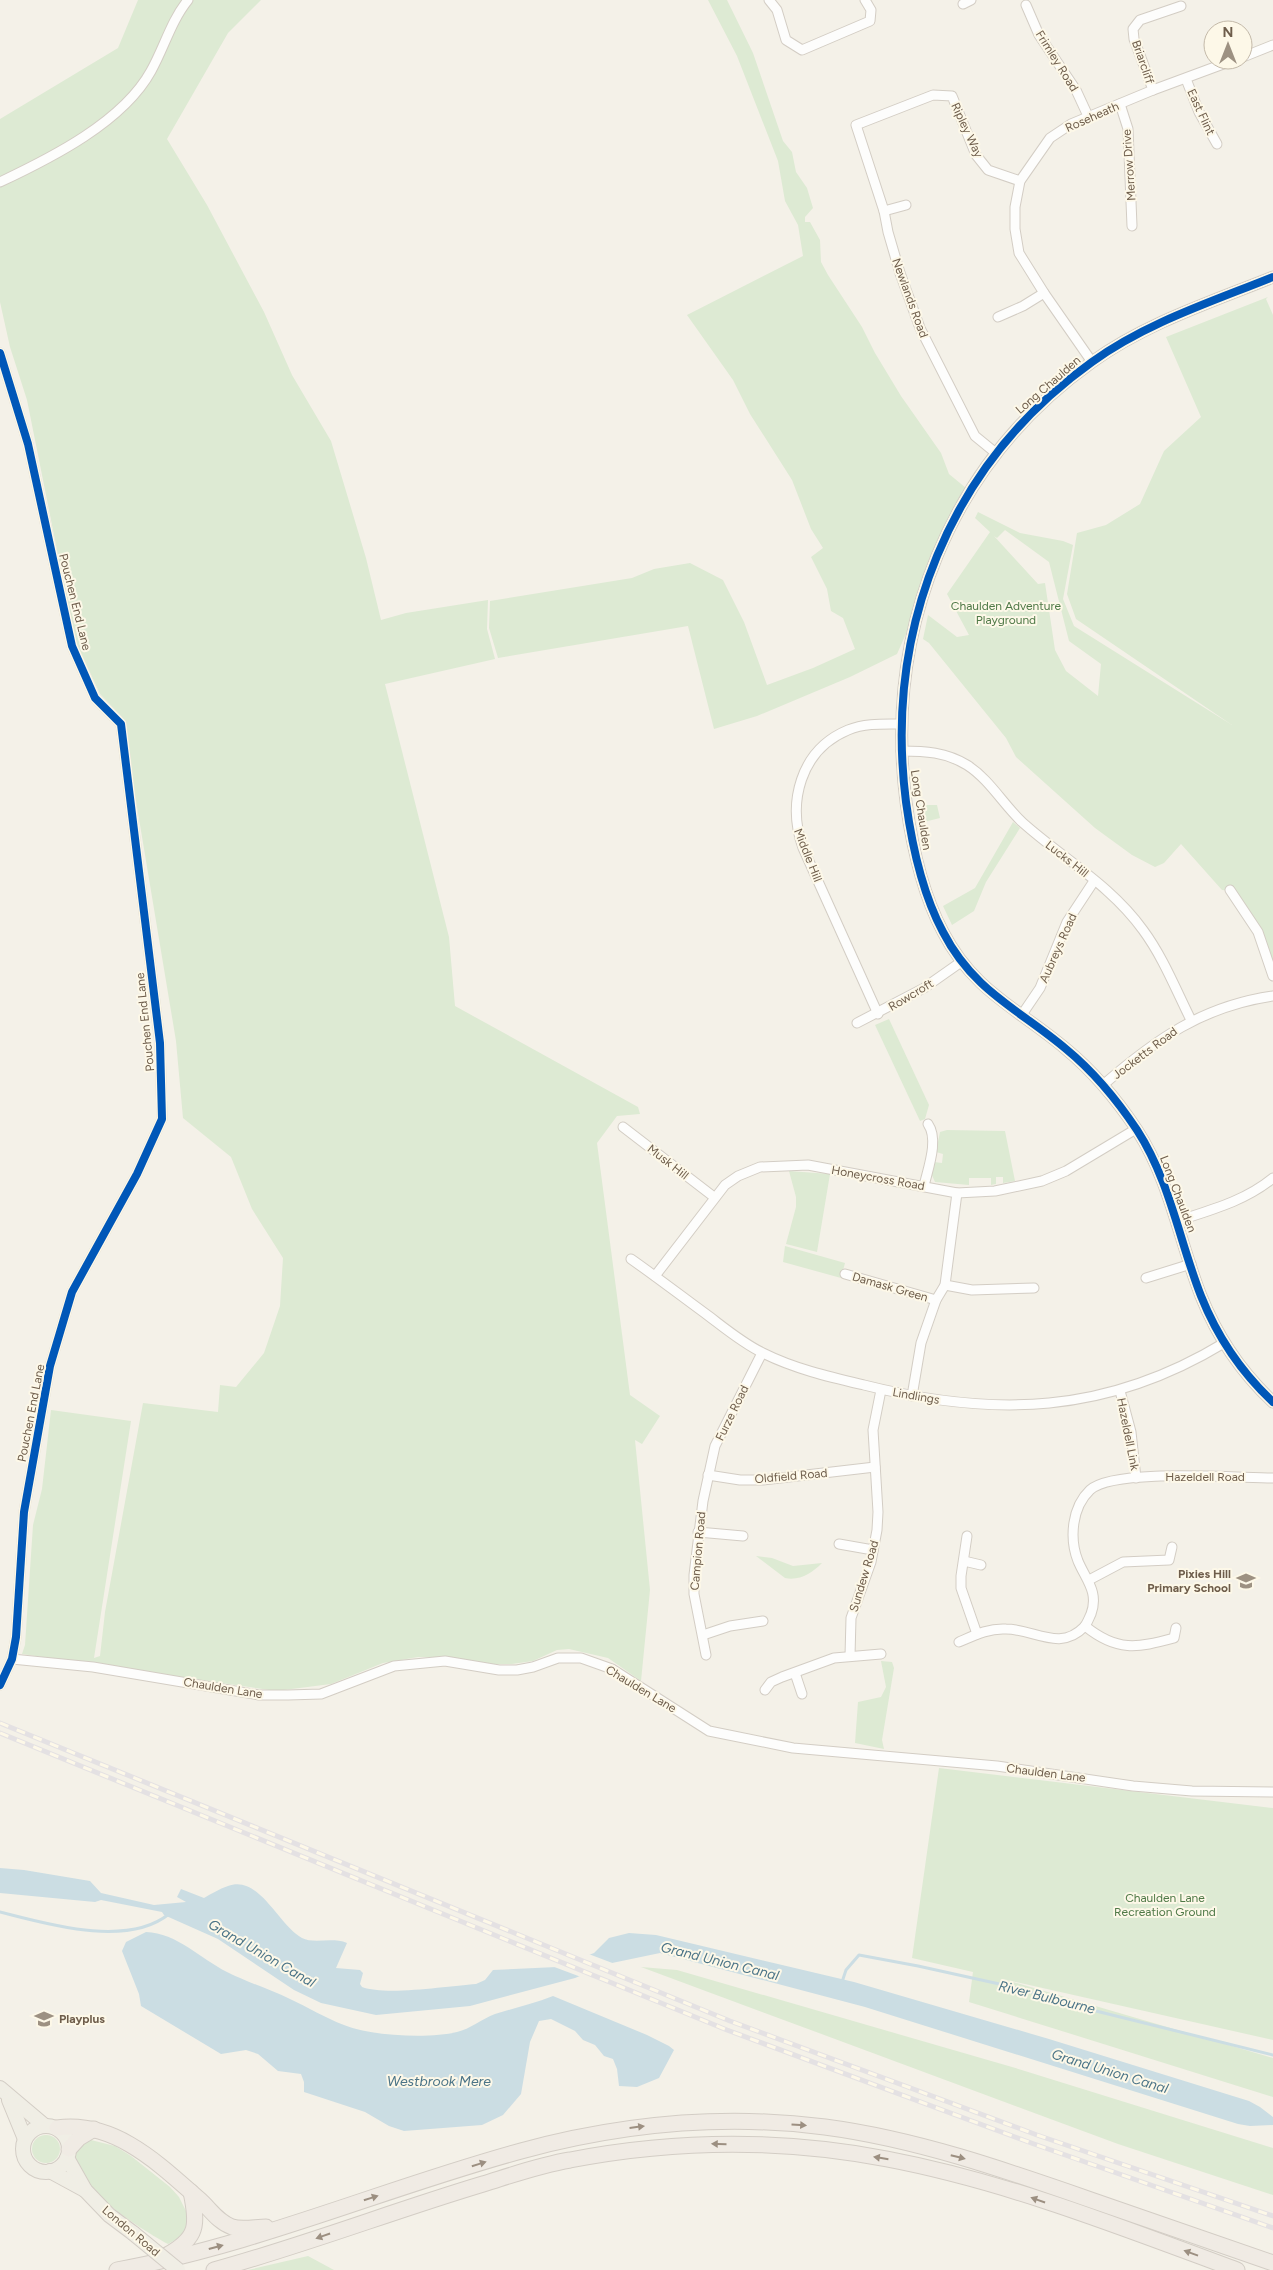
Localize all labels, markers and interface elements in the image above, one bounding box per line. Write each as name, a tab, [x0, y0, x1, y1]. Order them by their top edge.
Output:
north arrow	[1203, 20, 1253, 70]
text: N	[1223, 24, 1233, 41]
street label: Frimley Road	[1033, 28, 1081, 94]
street label: Briarcliff	[1129, 38, 1157, 86]
street label: East Flint	[1184, 87, 1218, 138]
street label: Roseheath	[1063, 99, 1121, 135]
street label: Ripley Way	[948, 100, 986, 160]
street label: Merrow Drive	[1119, 128, 1138, 201]
street label: Newlands Road	[889, 256, 931, 340]
street label: Long Chaulden	[1013, 353, 1083, 417]
street label: Pouchen End Lane	[56, 552, 94, 652]
park label: Chaulden Adventure Playground	[951, 599, 1062, 627]
street label: Long Chaulden	[908, 769, 934, 851]
street label: Middle Hill	[791, 826, 825, 884]
street label: Lucks Hill	[1043, 838, 1091, 880]
street label: Aubreys Road	[1036, 911, 1080, 985]
street label: Pouchen End Lane	[133, 971, 157, 1072]
street label: Rowcroft	[886, 976, 936, 1014]
street label: Jocketts Road	[1110, 1024, 1180, 1082]
street label: Musk Hill	[645, 1142, 691, 1182]
street label: Long Chaulden	[1157, 1154, 1199, 1235]
street label: Honeycross Road	[830, 1163, 926, 1193]
street label: Damask Green	[851, 1270, 930, 1305]
street label: Pouchen End Lane	[15, 1362, 47, 1463]
street label: Furze Road	[713, 1383, 751, 1443]
street label: Lindlings	[891, 1385, 941, 1407]
street label: Hazeldell Link	[1114, 1397, 1142, 1472]
street label: Oldfield Road	[754, 1466, 828, 1486]
street label: Hazeldell Road	[1165, 1470, 1245, 1484]
street label: Campion Road	[688, 1511, 708, 1591]
street label: Sundew Road	[846, 1538, 882, 1614]
place label: Pixies Hill Primary School	[1147, 1567, 1231, 1595]
school or university icon: Pixies Hill Primary School	[1235, 1570, 1257, 1592]
street label: Chaulden Lane	[603, 1662, 679, 1716]
street label: Chaulden Lane	[183, 1675, 264, 1701]
street label: Chaulden Lane	[1006, 1761, 1087, 1785]
park label: Chaulden Lane Recreation Ground	[1114, 1891, 1216, 1919]
water label: Grand Union Canal	[205, 1916, 319, 1991]
water label: Grand Union Canal	[659, 1939, 781, 1985]
water label: River Bulbourne	[997, 1977, 1097, 2018]
school or university icon: Playplus	[33, 2008, 55, 2030]
place label: Playplus	[59, 2012, 105, 2026]
water label: Grand Union Canal	[1050, 2046, 1171, 2098]
water label: Westbrook Mere	[387, 2073, 491, 2090]
one-way arrow	[791, 2122, 807, 2130]
one-way arrow	[629, 2123, 645, 2131]
one-way arrow	[711, 2140, 727, 2148]
one-way arrow	[951, 2153, 966, 2161]
one-way arrow	[873, 2154, 889, 2162]
one-way arrow	[471, 2159, 486, 2167]
one-way arrow	[363, 2194, 378, 2202]
one-way arrow	[1030, 2195, 1045, 2203]
street label: London Road	[99, 2203, 163, 2259]
one-way arrow	[315, 2232, 330, 2240]
one-way arrow	[208, 2243, 223, 2251]
one-way arrow	[1184, 2249, 1199, 2256]

